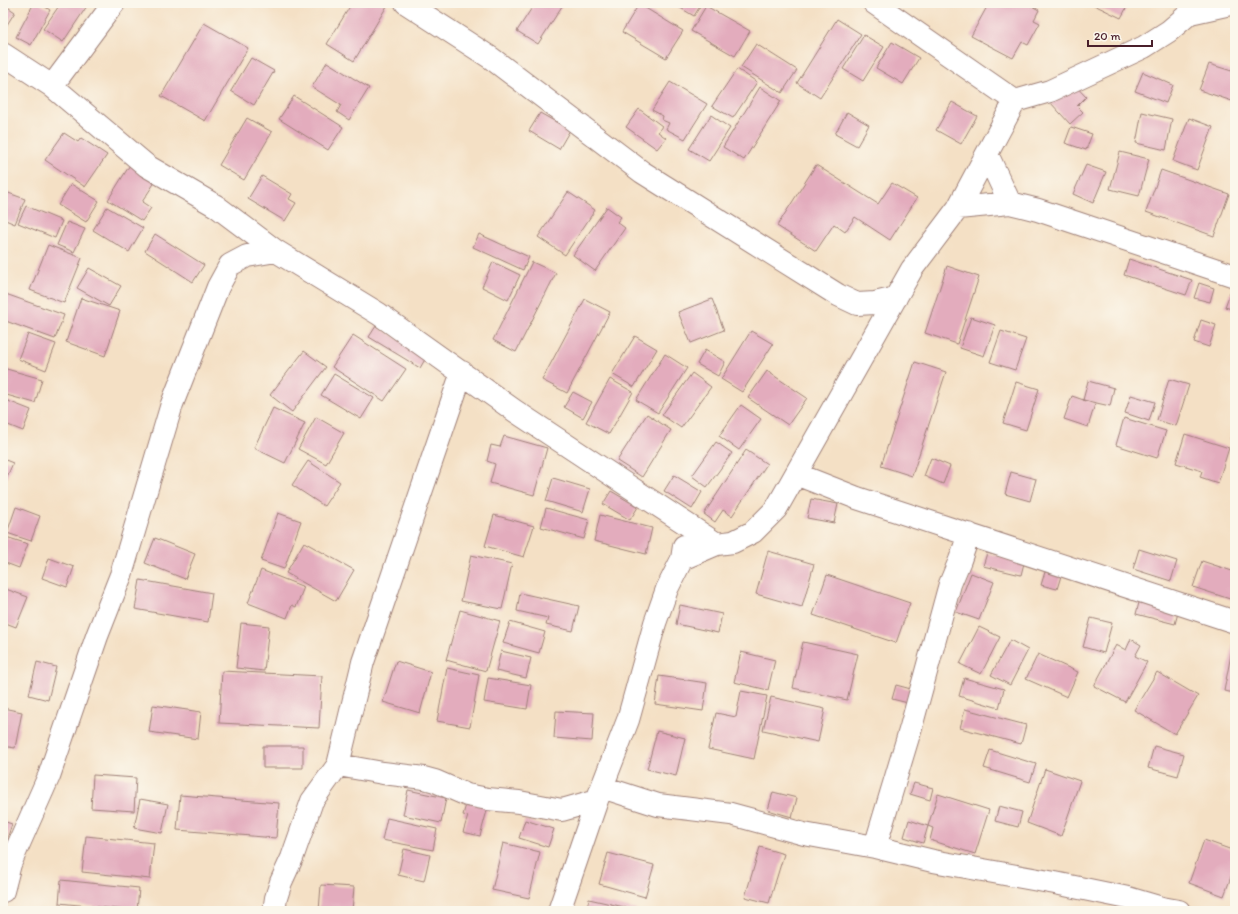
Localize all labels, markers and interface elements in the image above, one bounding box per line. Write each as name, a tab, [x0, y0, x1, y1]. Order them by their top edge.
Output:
scale bar	[1088, 22, 1152, 48]
text: 20 m	[1094, 29, 1121, 43]

